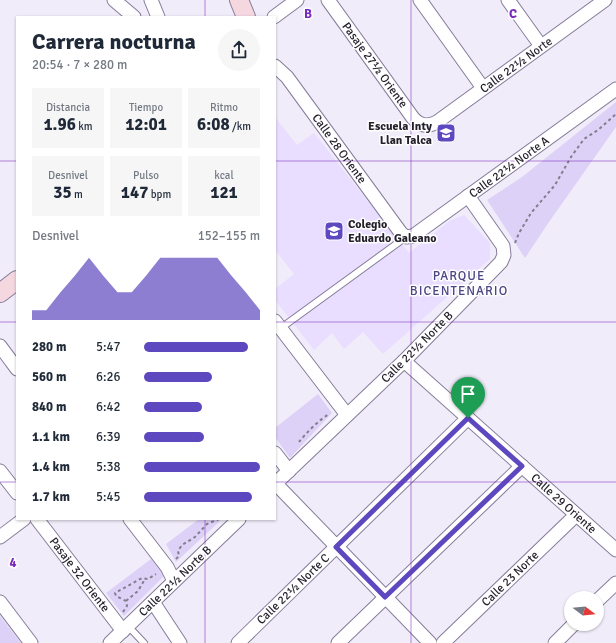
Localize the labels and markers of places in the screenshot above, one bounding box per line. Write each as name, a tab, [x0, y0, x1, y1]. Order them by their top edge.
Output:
place label: Escuela Inty Llan Talca	[368, 119, 432, 148]
school or university icon: Escuela Inty Llan Talca	[435, 122, 457, 144]
place label: Colegio Eduardo Galeano	[348, 217, 437, 246]
school or university icon: Colegio Eduardo Galeano	[323, 220, 345, 242]
pin	[451, 377, 485, 418]

